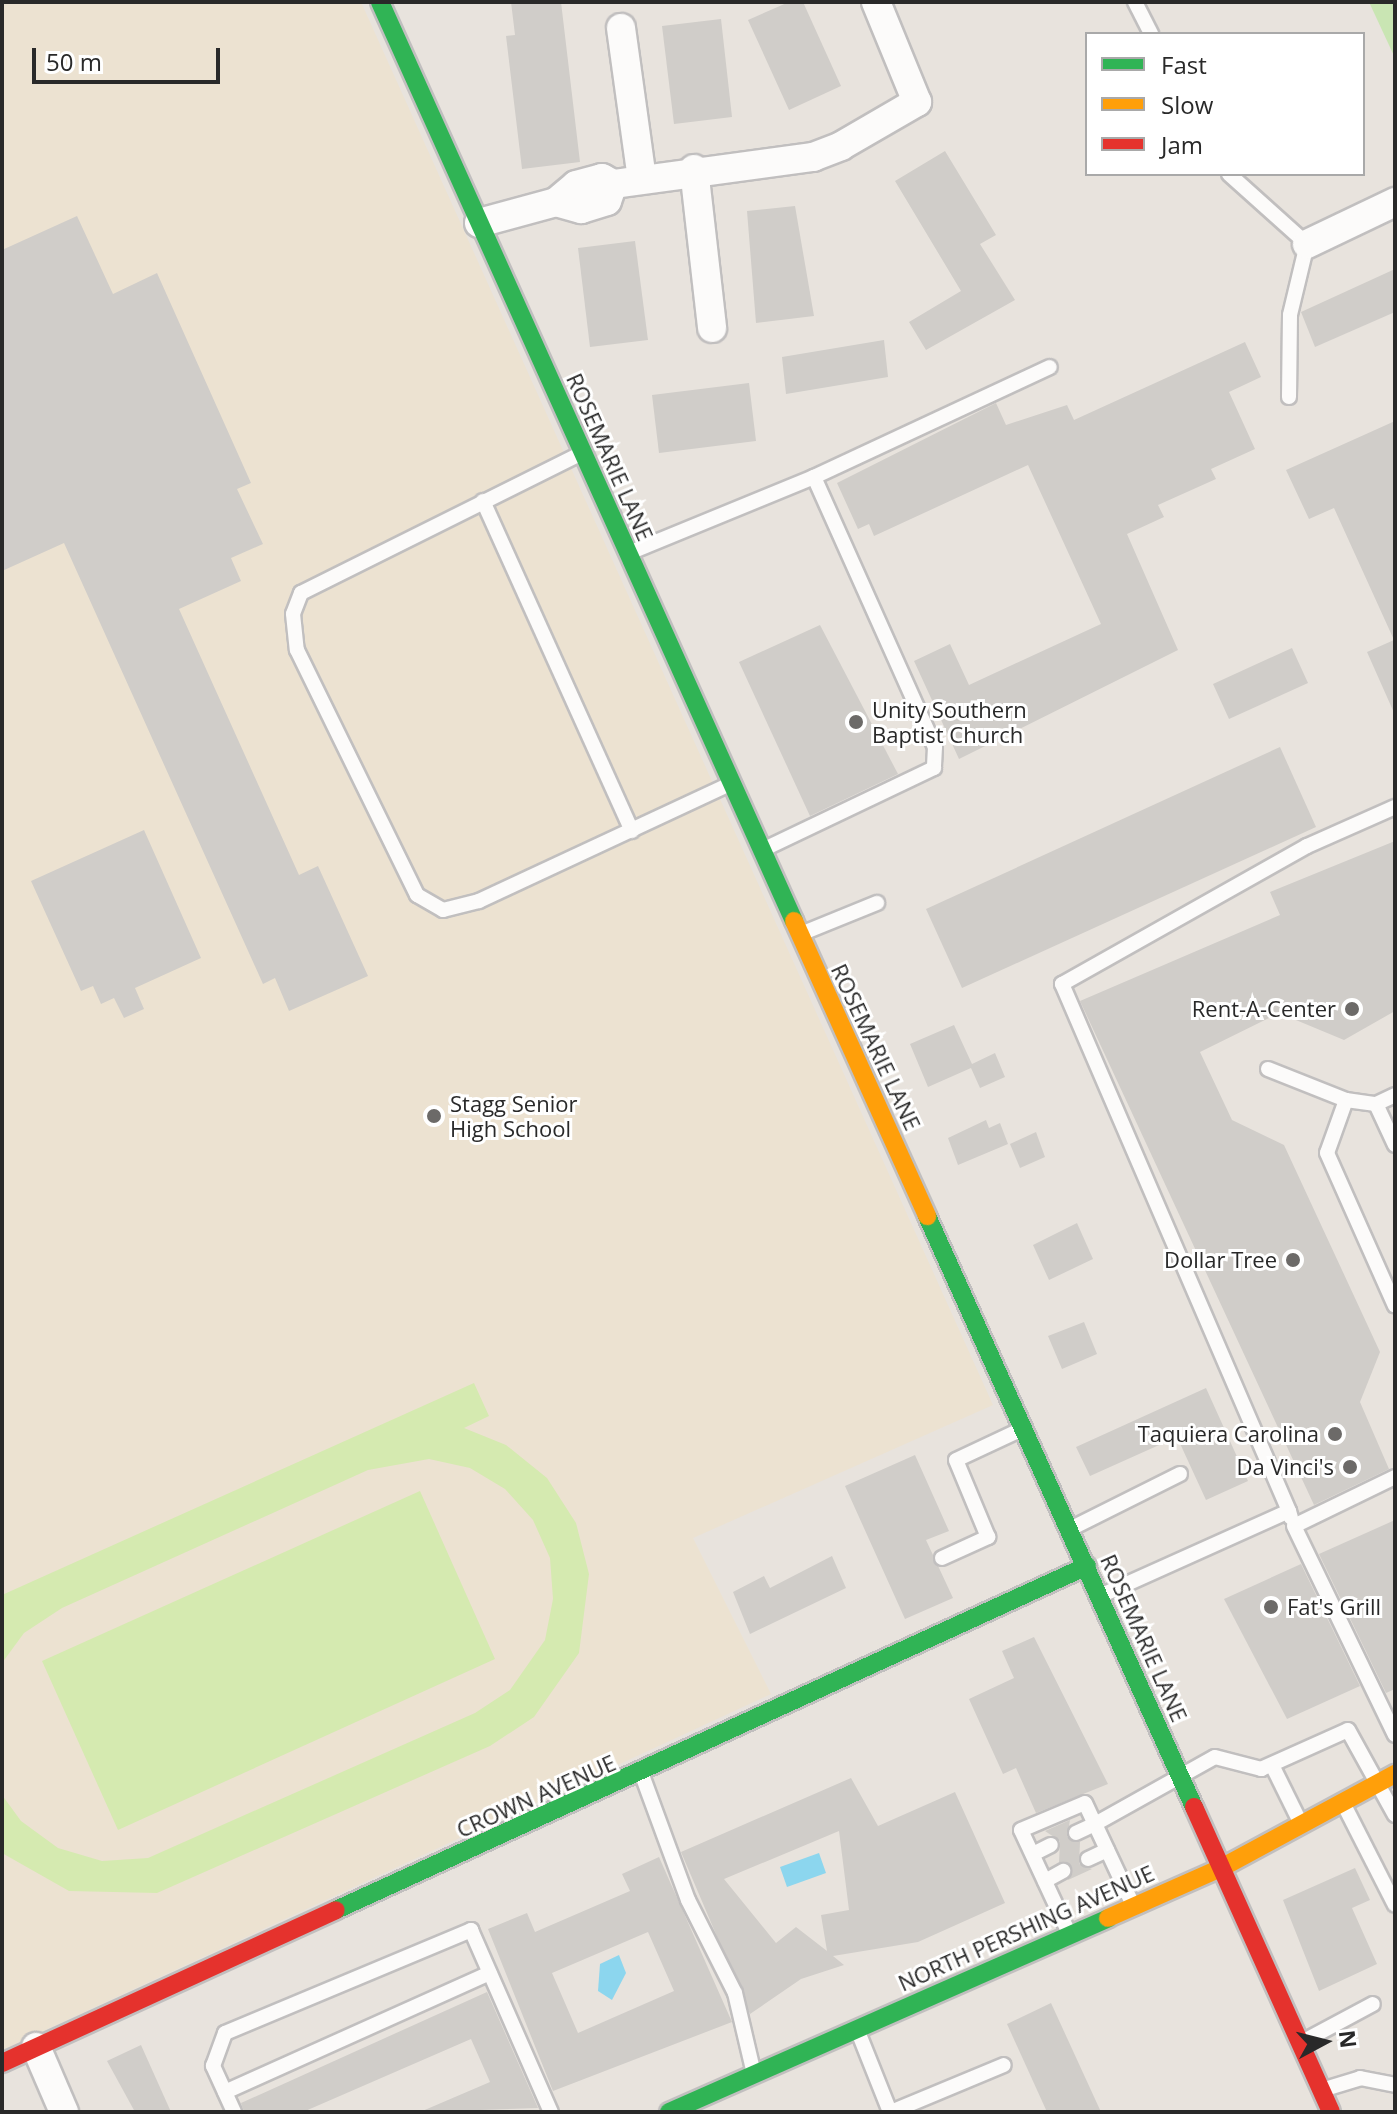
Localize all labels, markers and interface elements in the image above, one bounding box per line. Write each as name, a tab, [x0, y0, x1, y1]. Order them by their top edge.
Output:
scale bar	[36, 32, 224, 82]
legend	[1085, 32, 1365, 176]
text: 50 m	[46, 45, 102, 78]
text: Fast	[1161, 48, 1207, 81]
text: Slow	[1161, 88, 1213, 121]
text: Jam	[1161, 128, 1203, 161]
street label: ROSEMARIE LANE	[561, 369, 659, 545]
place label: Unity Southern Baptist Church	[872, 696, 1027, 748]
marker: Unity Southern Baptist Church	[847, 713, 865, 731]
street label: ROSEMARIE LANE	[826, 960, 926, 1134]
place label: Rent-A-Center	[1192, 996, 1336, 1022]
marker: Rent-A-Center	[1343, 1000, 1361, 1018]
place label: Stagg Senior High School	[450, 1090, 577, 1142]
marker: Stagg Senior High School	[425, 1107, 443, 1125]
place label: Dollar Tree	[1164, 1247, 1277, 1273]
marker: Dollar Tree	[1284, 1251, 1302, 1269]
place label: Taquiera Carolina	[1138, 1421, 1319, 1447]
marker: Taquiera Carolina	[1326, 1425, 1344, 1443]
place label: Da Vinci's	[1237, 1454, 1334, 1480]
marker: Da Vinci's	[1341, 1458, 1359, 1476]
street label: ROSEMARIE LANE	[1095, 1550, 1193, 1726]
place label: Fat's Grill	[1287, 1594, 1381, 1620]
marker: Fat's Grill	[1262, 1598, 1280, 1616]
street label: CROWN AVENUE	[452, 1749, 620, 1843]
street label: NORTH PERSHING AVENUE	[894, 1860, 1158, 1996]
north arrow	[1285, 2002, 1365, 2082]
text: N	[1333, 2028, 1365, 2050]

